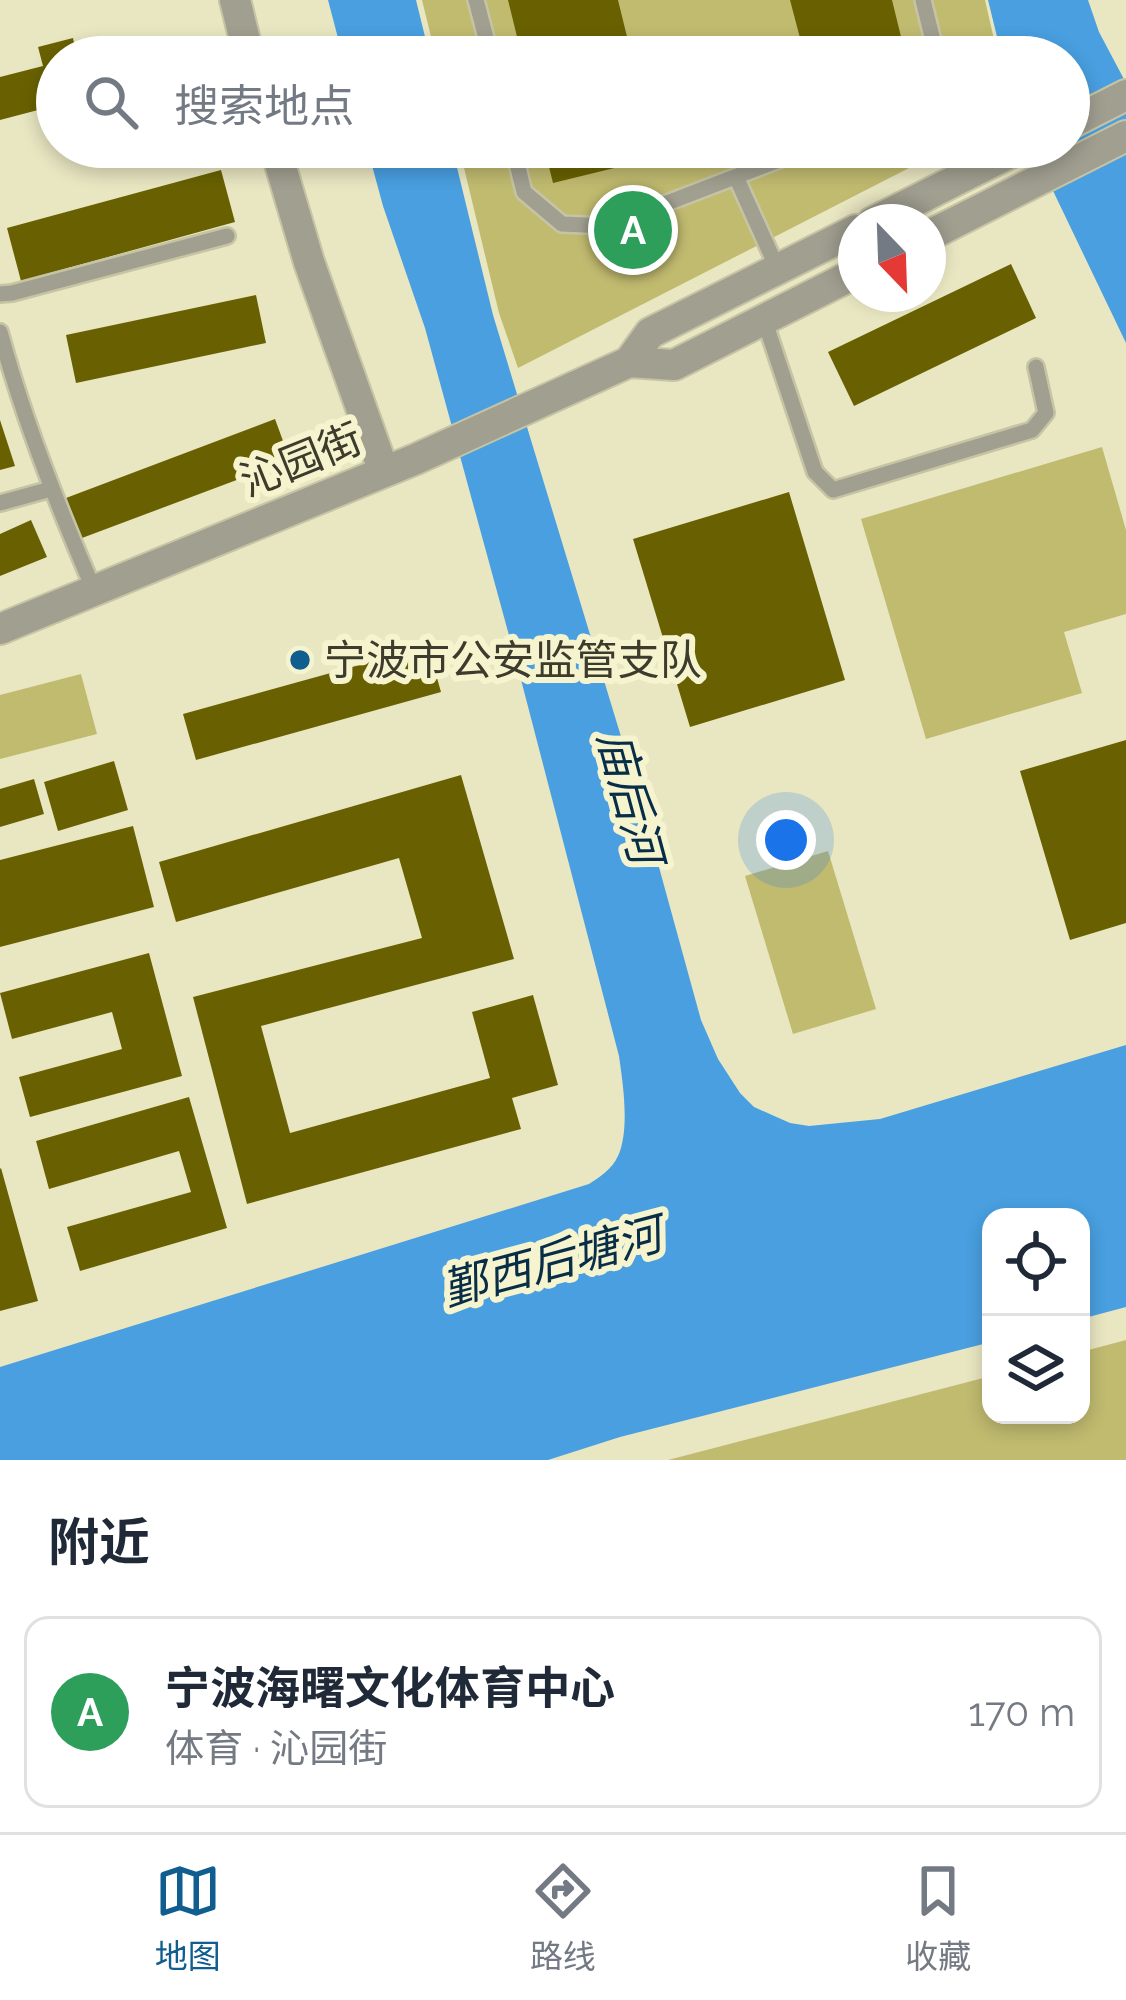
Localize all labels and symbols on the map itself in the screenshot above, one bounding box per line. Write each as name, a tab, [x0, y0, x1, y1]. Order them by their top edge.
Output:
pin: A	[594, 185, 672, 275]
north arrow	[838, 204, 946, 312]
street label: 沁园街	[233, 414, 369, 506]
place label: 宁波市公安监管支队	[324, 636, 702, 685]
marker: 宁波市公安监管支队	[287, 647, 313, 673]
water label: 庙后河	[587, 725, 675, 877]
your location	[756, 810, 816, 870]
water label: 鄞西后塘河	[436, 1205, 675, 1317]

